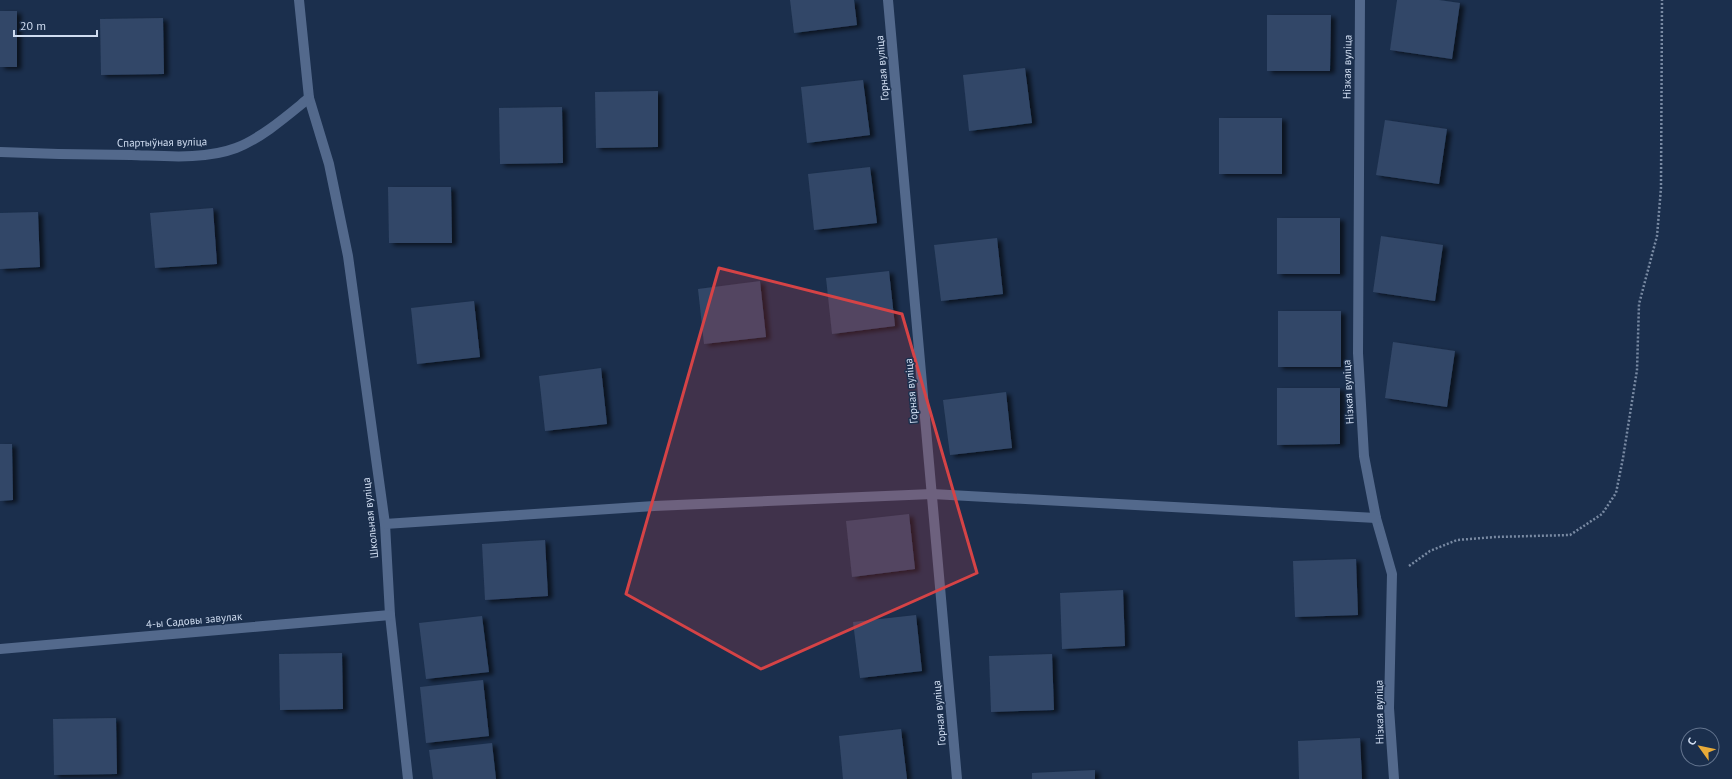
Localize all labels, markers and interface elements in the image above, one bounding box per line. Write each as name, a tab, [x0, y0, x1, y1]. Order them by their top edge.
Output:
scale bar	[14, 12, 97, 38]
text: 20 m	[20, 18, 46, 33]
street label: Горная вуліца	[872, 35, 892, 101]
street label: Нізкая вуліца	[1339, 35, 1355, 99]
street label: Спартыўная вуліца	[117, 134, 207, 150]
street label: Горная вуліца	[901, 358, 921, 424]
street label: Нізкая вуліца	[1339, 359, 1357, 425]
street label: Школьная вуліца	[359, 477, 381, 559]
street label: 4-ы Садовы завулак	[145, 609, 243, 631]
street label: Горная вуліца	[929, 680, 949, 746]
street label: Нізкая вуліца	[1371, 680, 1387, 744]
north arrow	[1680, 727, 1720, 767]
text: С	[1684, 735, 1699, 748]

